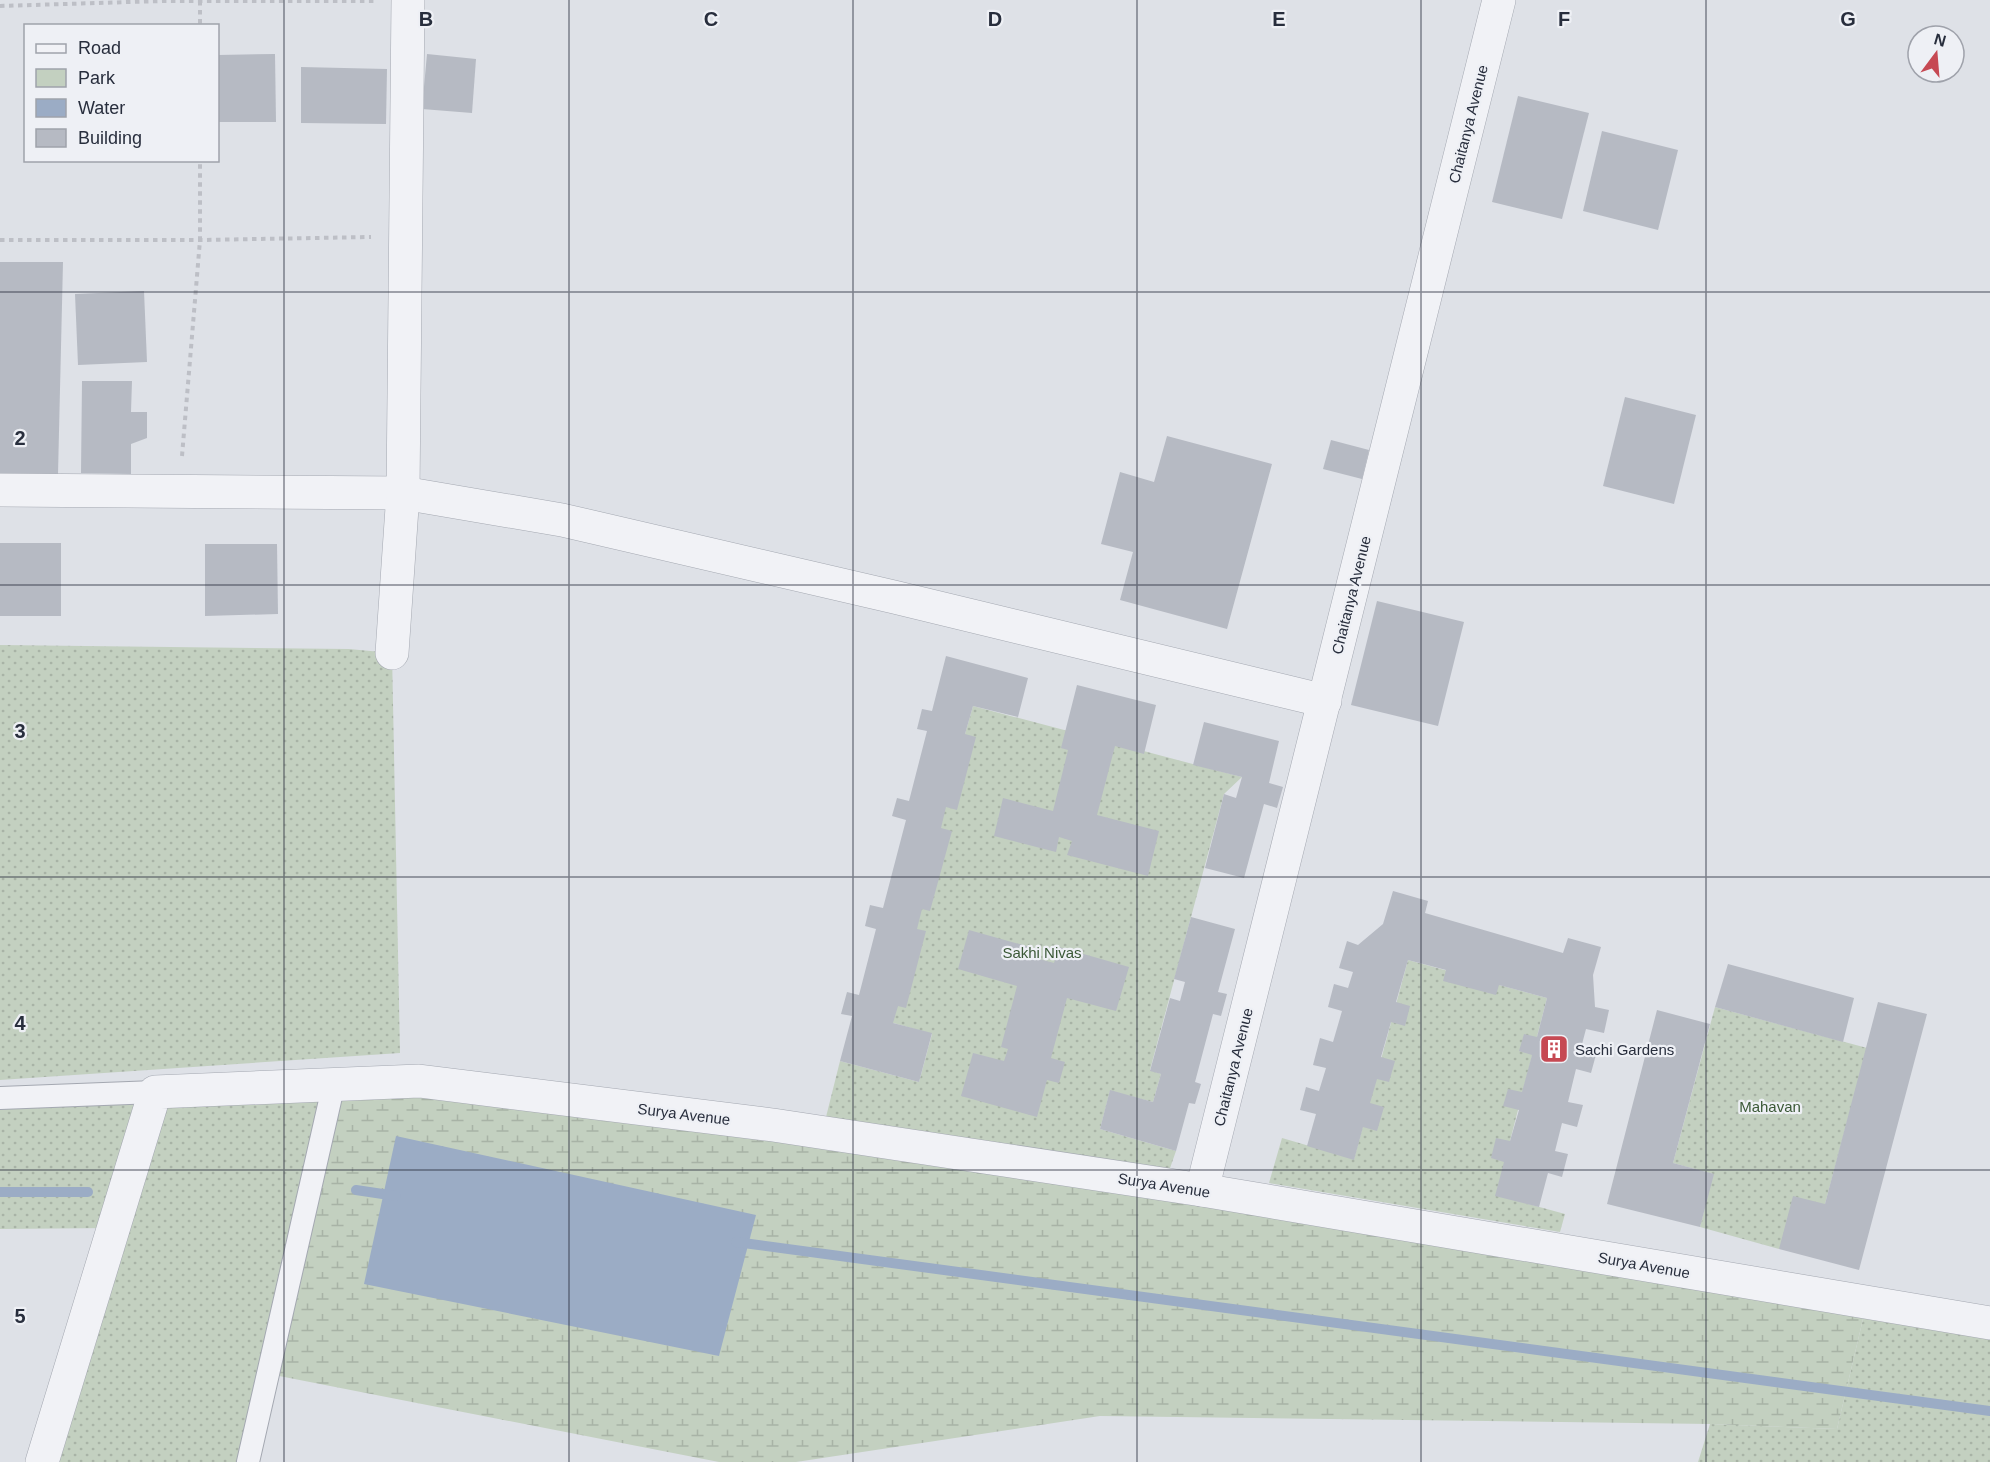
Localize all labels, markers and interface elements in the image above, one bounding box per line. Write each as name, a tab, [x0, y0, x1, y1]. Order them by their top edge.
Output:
text: B	[419, 8, 433, 30]
text: C	[704, 8, 718, 30]
text: D	[988, 8, 1002, 30]
text: E	[1272, 8, 1286, 30]
text: F	[1558, 8, 1570, 30]
text: G	[1840, 8, 1856, 30]
legend	[24, 24, 219, 162]
north arrow	[1906, 24, 1966, 84]
text: N	[1932, 30, 1948, 50]
text: Road	[78, 38, 121, 58]
street label: Chaitanya Avenue	[1445, 63, 1491, 185]
text: Park	[78, 68, 116, 88]
text: Water	[78, 98, 125, 118]
text: Building	[78, 128, 142, 148]
text: 2	[14, 427, 26, 449]
street label: Chaitanya Avenue	[1328, 534, 1374, 656]
text: 3	[14, 720, 26, 742]
park label: Sakhi Nivas	[1002, 944, 1082, 961]
street label: Chaitanya Avenue	[1210, 1006, 1256, 1128]
text: 4	[14, 1012, 26, 1034]
building icon: Sachi Gardens	[1538, 1033, 1570, 1065]
place label: Sachi Gardens	[1575, 1041, 1674, 1058]
park label: Mahavan	[1739, 1098, 1801, 1115]
street label: Surya Avenue	[637, 1100, 731, 1128]
street label: Surya Avenue	[1117, 1169, 1211, 1201]
street label: Surya Avenue	[1597, 1249, 1691, 1281]
text: 5	[14, 1305, 26, 1327]

